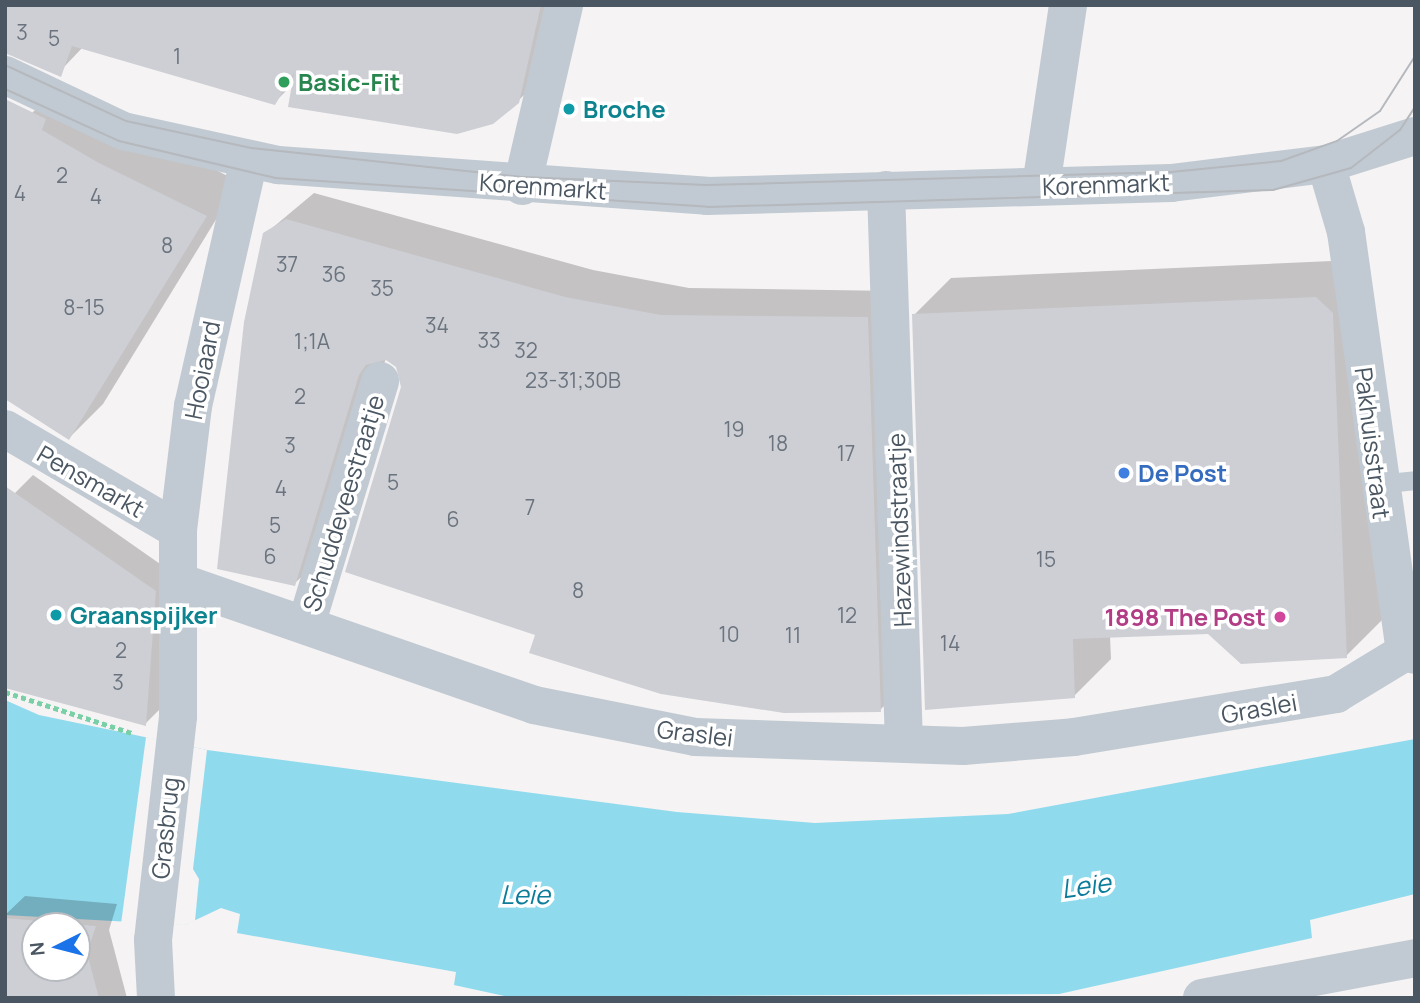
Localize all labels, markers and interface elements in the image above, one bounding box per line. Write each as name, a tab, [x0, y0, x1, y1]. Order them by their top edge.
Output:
house number: 3	[16, 19, 28, 45]
house number: 5	[48, 25, 60, 51]
house number: 1	[173, 43, 181, 69]
place label: Basic-Fit	[298, 68, 400, 96]
marker: Basic-Fit	[276, 74, 292, 90]
place label: Broche	[583, 95, 666, 123]
marker: Broche	[561, 101, 577, 117]
house number: 2	[56, 162, 68, 188]
street label: Korenmarkt	[478, 167, 608, 205]
street label: Korenmarkt	[1042, 167, 1170, 201]
house number: 4	[14, 180, 26, 206]
house number: 4	[90, 183, 102, 209]
house number: 8	[161, 232, 173, 258]
house number: 37	[276, 251, 298, 277]
house number: 36	[322, 261, 346, 287]
house number: 35	[370, 275, 394, 301]
house number: 8-15	[63, 294, 105, 320]
house number: 34	[425, 312, 449, 338]
street label: Hooiaard	[178, 318, 226, 422]
house number: 33	[477, 327, 501, 353]
house number: 1;1A	[294, 328, 330, 354]
house number: 32	[514, 337, 538, 363]
street label: Pakhuisstraat	[1349, 366, 1397, 520]
house number: 23-31;30B	[525, 367, 621, 393]
house number: 2	[294, 383, 306, 409]
street label: Schuddeveestraatje	[296, 391, 390, 615]
house number: 19	[723, 416, 745, 442]
house number: 18	[768, 430, 788, 456]
house number: 3	[284, 432, 296, 458]
street label: Hazewindstraatje	[881, 432, 917, 628]
street label: Pensmarkt	[32, 439, 150, 523]
house number: 17	[837, 440, 855, 466]
place label: De Post	[1138, 459, 1227, 487]
marker: De Post	[1116, 465, 1132, 481]
house number: 5	[387, 469, 399, 495]
house number: 4	[275, 475, 287, 501]
house number: 7	[525, 494, 535, 520]
house number: 6	[446, 506, 460, 532]
house number: 5	[269, 512, 281, 538]
house number: 6	[263, 543, 277, 569]
house number: 15	[1036, 546, 1056, 572]
house number: 8	[572, 577, 584, 603]
place label: Graanspijker	[70, 601, 218, 629]
house number: 12	[837, 602, 857, 628]
place label: 1898 The Post	[1105, 603, 1266, 631]
marker: Graanspijker	[48, 607, 64, 623]
marker: 1898 The Post	[1272, 609, 1288, 625]
house number: 10	[719, 621, 739, 647]
house number: 11	[785, 622, 801, 648]
house number: 14	[940, 630, 960, 656]
house number: 2	[115, 637, 127, 663]
house number: 3	[112, 669, 124, 695]
street label: Graslei	[1219, 687, 1299, 729]
street label: Graslei	[655, 714, 735, 752]
street label: Grasbrug	[145, 776, 185, 880]
water label: Leie	[1059, 867, 1113, 905]
water label: Leie	[500, 879, 550, 911]
north arrow	[21, 912, 91, 982]
text: N	[23, 941, 51, 957]

